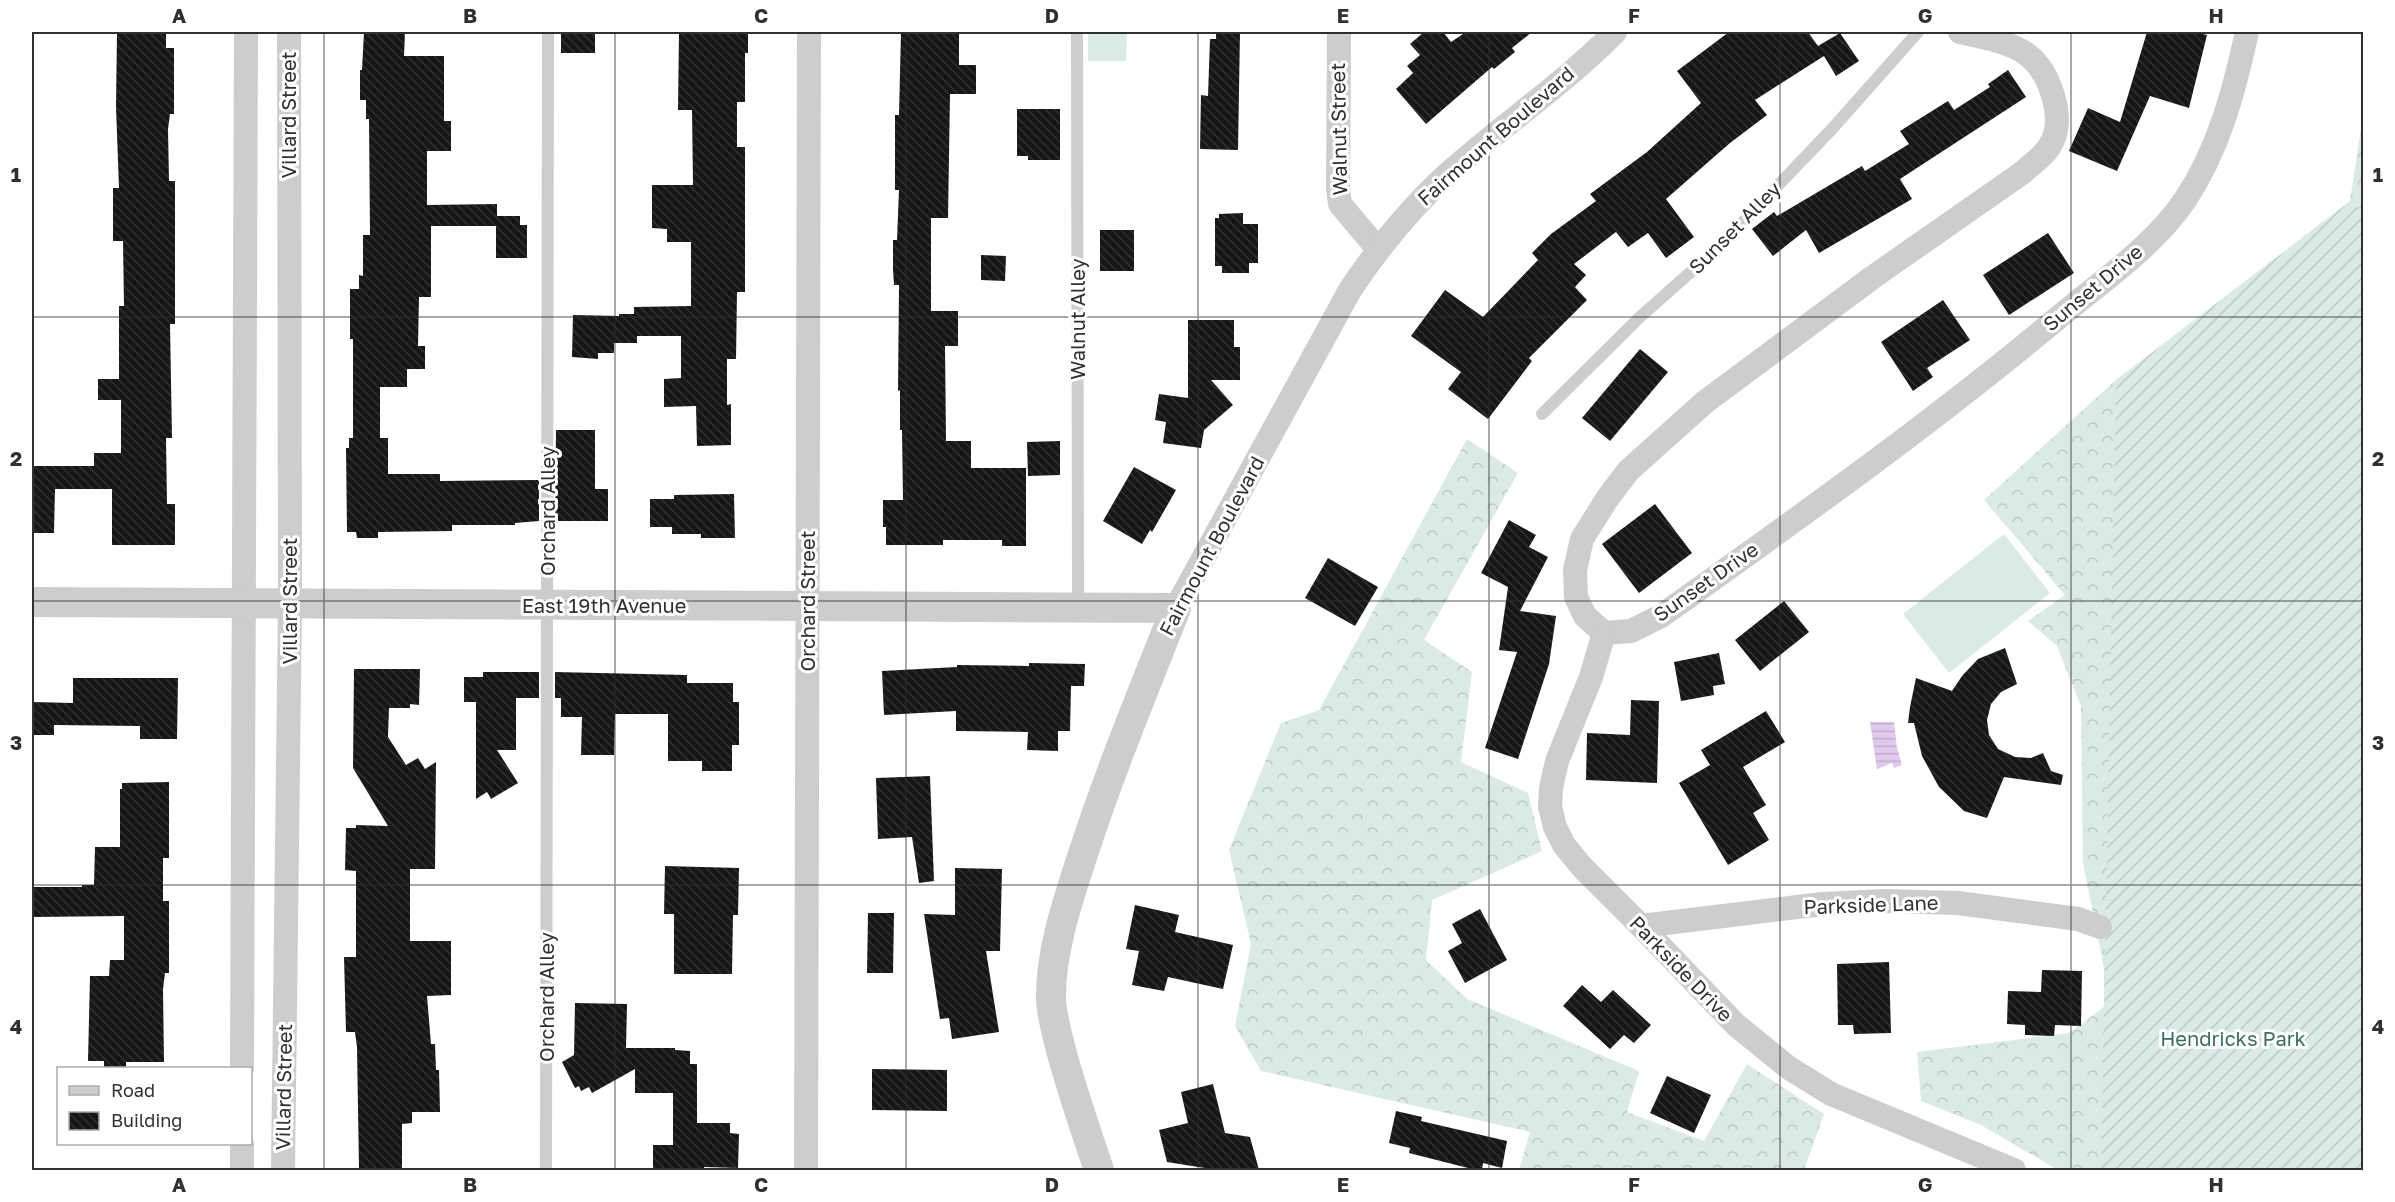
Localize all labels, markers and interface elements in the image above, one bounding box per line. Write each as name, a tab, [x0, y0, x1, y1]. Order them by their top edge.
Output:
text: A	[172, 3, 186, 27]
text: B	[463, 3, 477, 27]
text: C	[754, 3, 768, 27]
text: D	[1045, 3, 1059, 27]
text: E	[1337, 3, 1349, 27]
text: F	[1628, 3, 1640, 27]
text: G	[1918, 3, 1932, 27]
text: H	[2208, 3, 2224, 27]
street label: Villard Street	[276, 52, 300, 178]
street label: Fairmount Boulevard	[1412, 61, 1579, 210]
street label: Walnut Street	[1325, 62, 1351, 196]
text: 1	[11, 162, 21, 186]
text: 1	[2373, 162, 2383, 186]
street label: Sunset Alley	[1683, 176, 1785, 278]
street label: Sunset Drive	[2038, 239, 2147, 336]
street label: Walnut Alley	[1065, 258, 1089, 380]
text: 2	[10, 446, 22, 470]
street label: Orchard Alley	[535, 446, 559, 576]
text: 2	[2372, 446, 2384, 470]
street label: Fairmount Boulevard	[1154, 452, 1269, 639]
street label: Orchard Street	[795, 531, 819, 672]
street label: Sunset Drive	[1649, 536, 1762, 626]
street label: Villard Street	[277, 538, 301, 664]
street label: East 19th Avenue	[522, 593, 686, 617]
text: 3	[10, 730, 22, 754]
text: 3	[2372, 730, 2384, 754]
street label: Parkside Lane	[1803, 890, 1939, 918]
street label: Parkside Drive	[1625, 910, 1738, 1026]
street label: Orchard Alley	[534, 932, 558, 1062]
text: 4	[10, 1014, 22, 1038]
text: 4	[2372, 1014, 2384, 1038]
street label: Villard Street	[270, 1023, 296, 1151]
park label: Hendricks Park	[2160, 1026, 2306, 1050]
legend	[57, 1067, 252, 1145]
text: Road	[111, 1079, 155, 1101]
text: Building	[111, 1109, 182, 1131]
text: A	[172, 1172, 186, 1196]
text: B	[463, 1172, 477, 1196]
text: C	[754, 1172, 768, 1196]
text: D	[1045, 1172, 1059, 1196]
text: E	[1337, 1172, 1349, 1196]
text: F	[1628, 1172, 1640, 1196]
text: G	[1918, 1172, 1932, 1196]
text: H	[2208, 1172, 2224, 1196]

